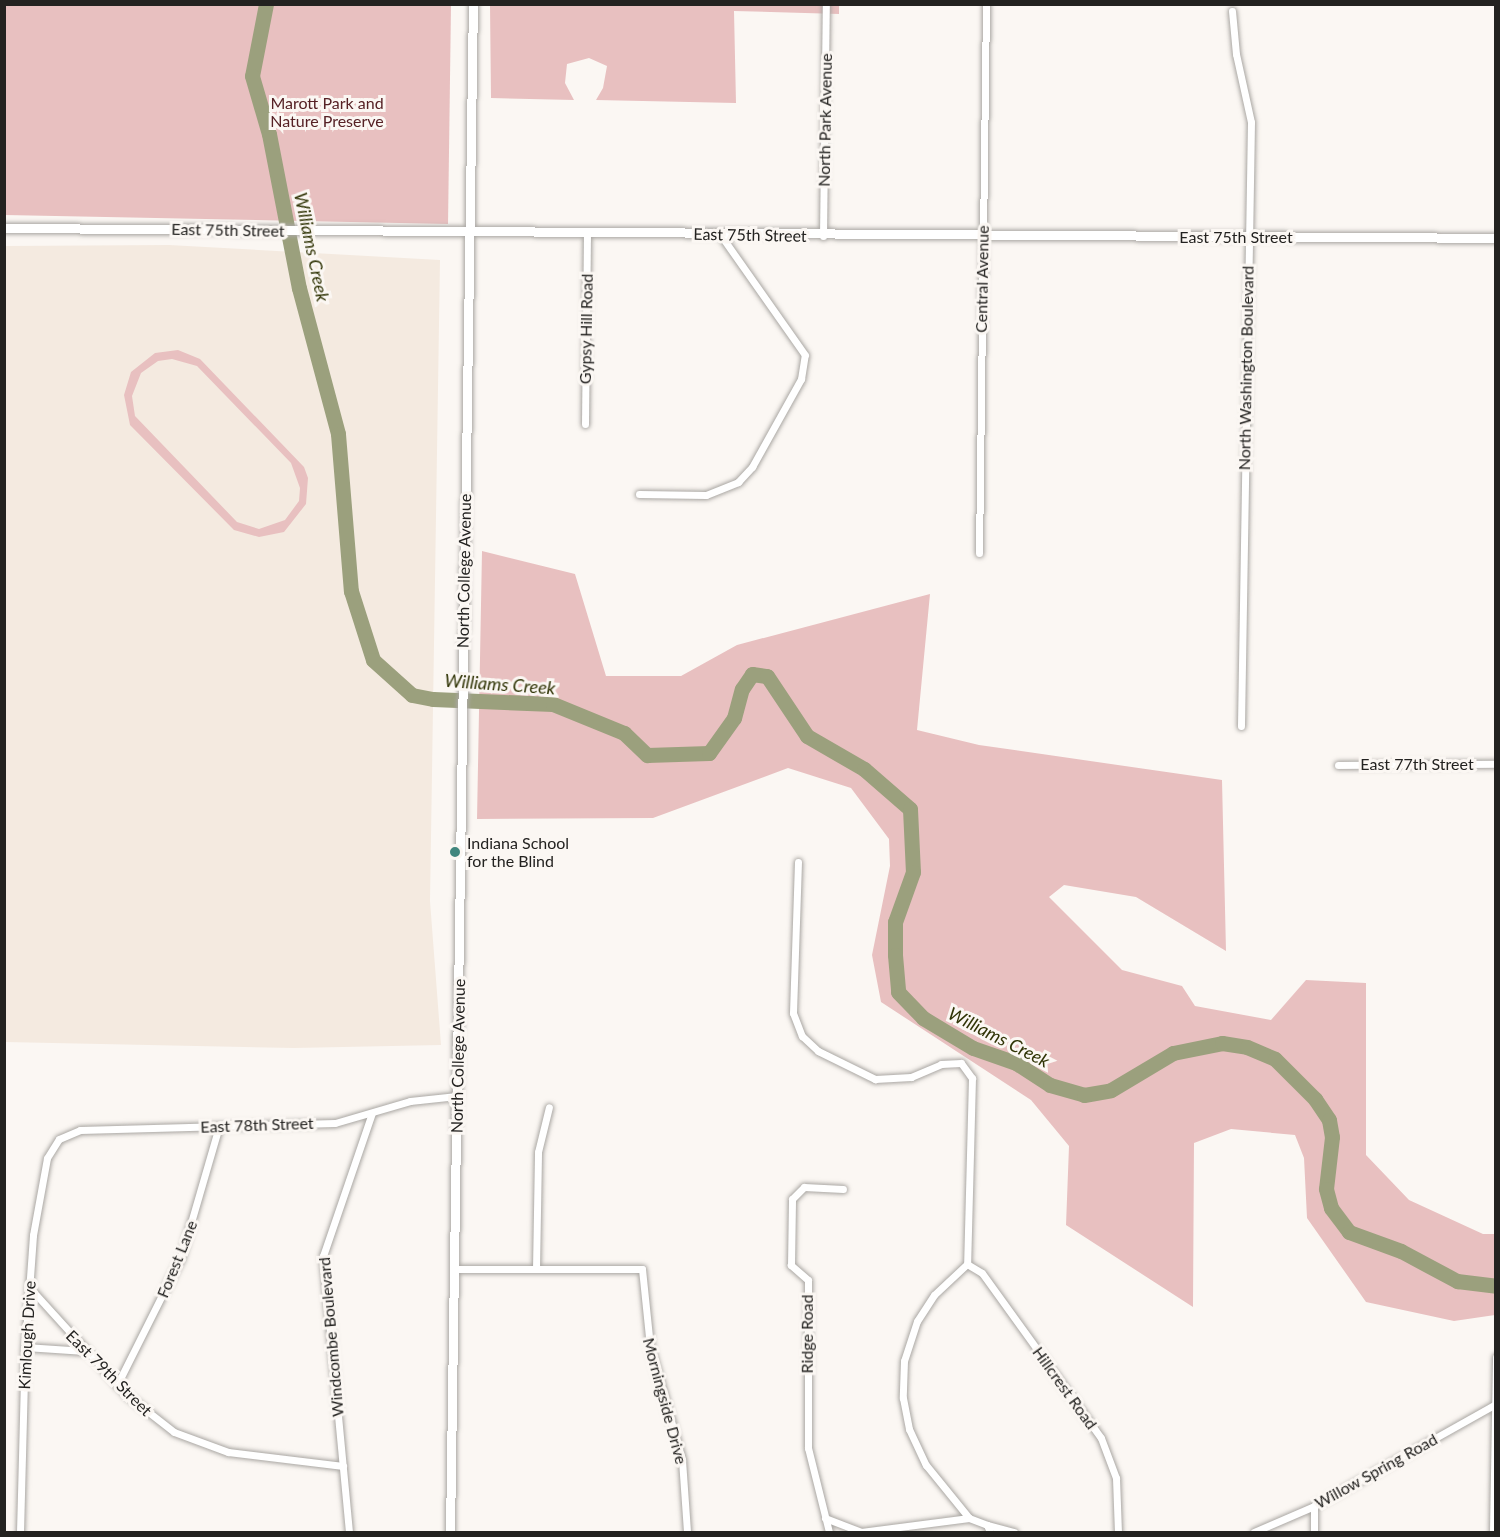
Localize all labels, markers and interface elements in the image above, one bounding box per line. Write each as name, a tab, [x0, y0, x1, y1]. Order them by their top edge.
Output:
street label: North Park Avenue	[814, 53, 836, 187]
park label: Marott Park and Nature Preserve	[270, 93, 384, 131]
water label: Williams Creek	[290, 190, 334, 304]
street label: East 75th Street	[171, 219, 285, 241]
street label: East 75th Street	[693, 224, 807, 246]
street label: Central Avenue	[971, 225, 993, 333]
street label: East 75th Street	[1179, 227, 1293, 247]
street label: North Washington Boulevard	[1235, 265, 1257, 471]
street label: Gypsy Hill Road	[575, 273, 597, 385]
street label: North College Avenue	[453, 493, 475, 649]
water label: Williams Creek	[444, 669, 556, 699]
street label: East 77th Street	[1360, 754, 1474, 774]
place label: Indiana School for the Blind	[467, 833, 569, 871]
marker: Indiana School for the Blind	[448, 845, 462, 859]
street label: North College Avenue	[447, 978, 469, 1134]
water label: Williams Creek	[945, 1002, 1053, 1072]
street label: East 78th Street	[200, 1113, 314, 1137]
street label: Forest Lane	[153, 1218, 201, 1300]
street label: Windcombe Boulevard	[314, 1256, 348, 1418]
street label: Kimlough Drive	[15, 1280, 39, 1390]
street label: Ridge Road	[797, 1295, 817, 1373]
street label: East 79th Street	[62, 1326, 156, 1420]
street label: Morningside Drive	[639, 1336, 691, 1466]
street label: Hillcrest Road	[1029, 1343, 1101, 1433]
street label: Willow Spring Road	[1311, 1429, 1441, 1513]

